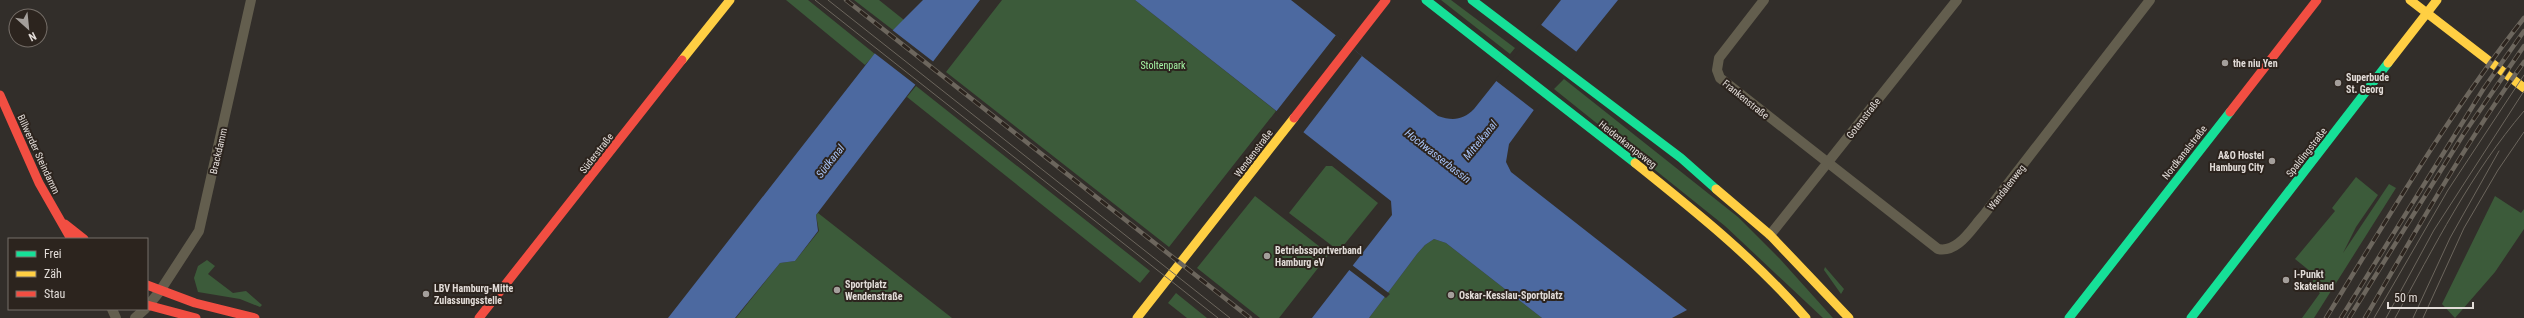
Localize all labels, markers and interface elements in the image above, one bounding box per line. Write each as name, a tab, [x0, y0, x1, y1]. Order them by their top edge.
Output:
north arrow	[8, 8, 48, 48]
text: N	[26, 29, 38, 44]
marker: the niu Yen	[2220, 58, 2230, 68]
place label: the niu Yen	[2233, 58, 2278, 69]
park label: Stoltenpark	[1140, 60, 1186, 71]
place label: Superbude St. Georg	[2346, 72, 2389, 95]
street label: Frankenstraße	[1720, 77, 1771, 122]
marker: Superbude St. Georg	[2333, 78, 2343, 88]
street label: Gotenstraße	[1844, 96, 1883, 141]
street label: Billwerder Steindamm	[15, 113, 62, 196]
water label: Mittelkanal	[1461, 118, 1501, 163]
street label: Heidenkampsweg	[1597, 118, 1659, 170]
street label: Nordkanalstraße	[2160, 123, 2209, 181]
street label: Spaldingstraße	[2284, 125, 2329, 179]
street label: Brackdamm	[208, 127, 229, 175]
street label: Wendenstraße	[1232, 127, 1275, 179]
water label: Hochwasserbassin	[1402, 127, 1473, 186]
street label: Süderstraße	[577, 131, 616, 176]
water label: Südkanal	[813, 142, 848, 181]
place label: A&O Hostel Hamburg City	[2210, 150, 2265, 173]
marker: A&O Hostel Hamburg City	[2267, 156, 2277, 166]
street label: Wandalenweg	[1985, 162, 2028, 212]
legend	[8, 238, 148, 310]
place label: Betriebssportverband Hamburg eV	[1275, 245, 1362, 268]
text: Frei	[44, 247, 62, 261]
marker: Betriebssportverband Hamburg eV	[1262, 251, 1272, 261]
text: Zäh	[44, 267, 62, 281]
place label: I-Punkt Skateland	[2294, 269, 2334, 292]
marker: I-Punkt Skateland	[2281, 275, 2291, 285]
place label: Sportplatz Wendenstraße	[845, 279, 903, 302]
place label: LBV Hamburg-Mitte Zulassungsstelle	[434, 283, 514, 306]
scale bar	[2388, 284, 2473, 310]
marker: Sportplatz Wendenstraße	[832, 285, 842, 295]
text: Stau	[44, 287, 66, 301]
marker: LBV Hamburg-Mitte Zulassungsstelle	[421, 289, 431, 299]
marker: Oskar-Kesslau-Sportplatz	[1446, 290, 1456, 300]
place label: Oskar-Kesslau-Sportplatz	[1459, 290, 1563, 301]
text: 50 m	[2394, 291, 2418, 305]

